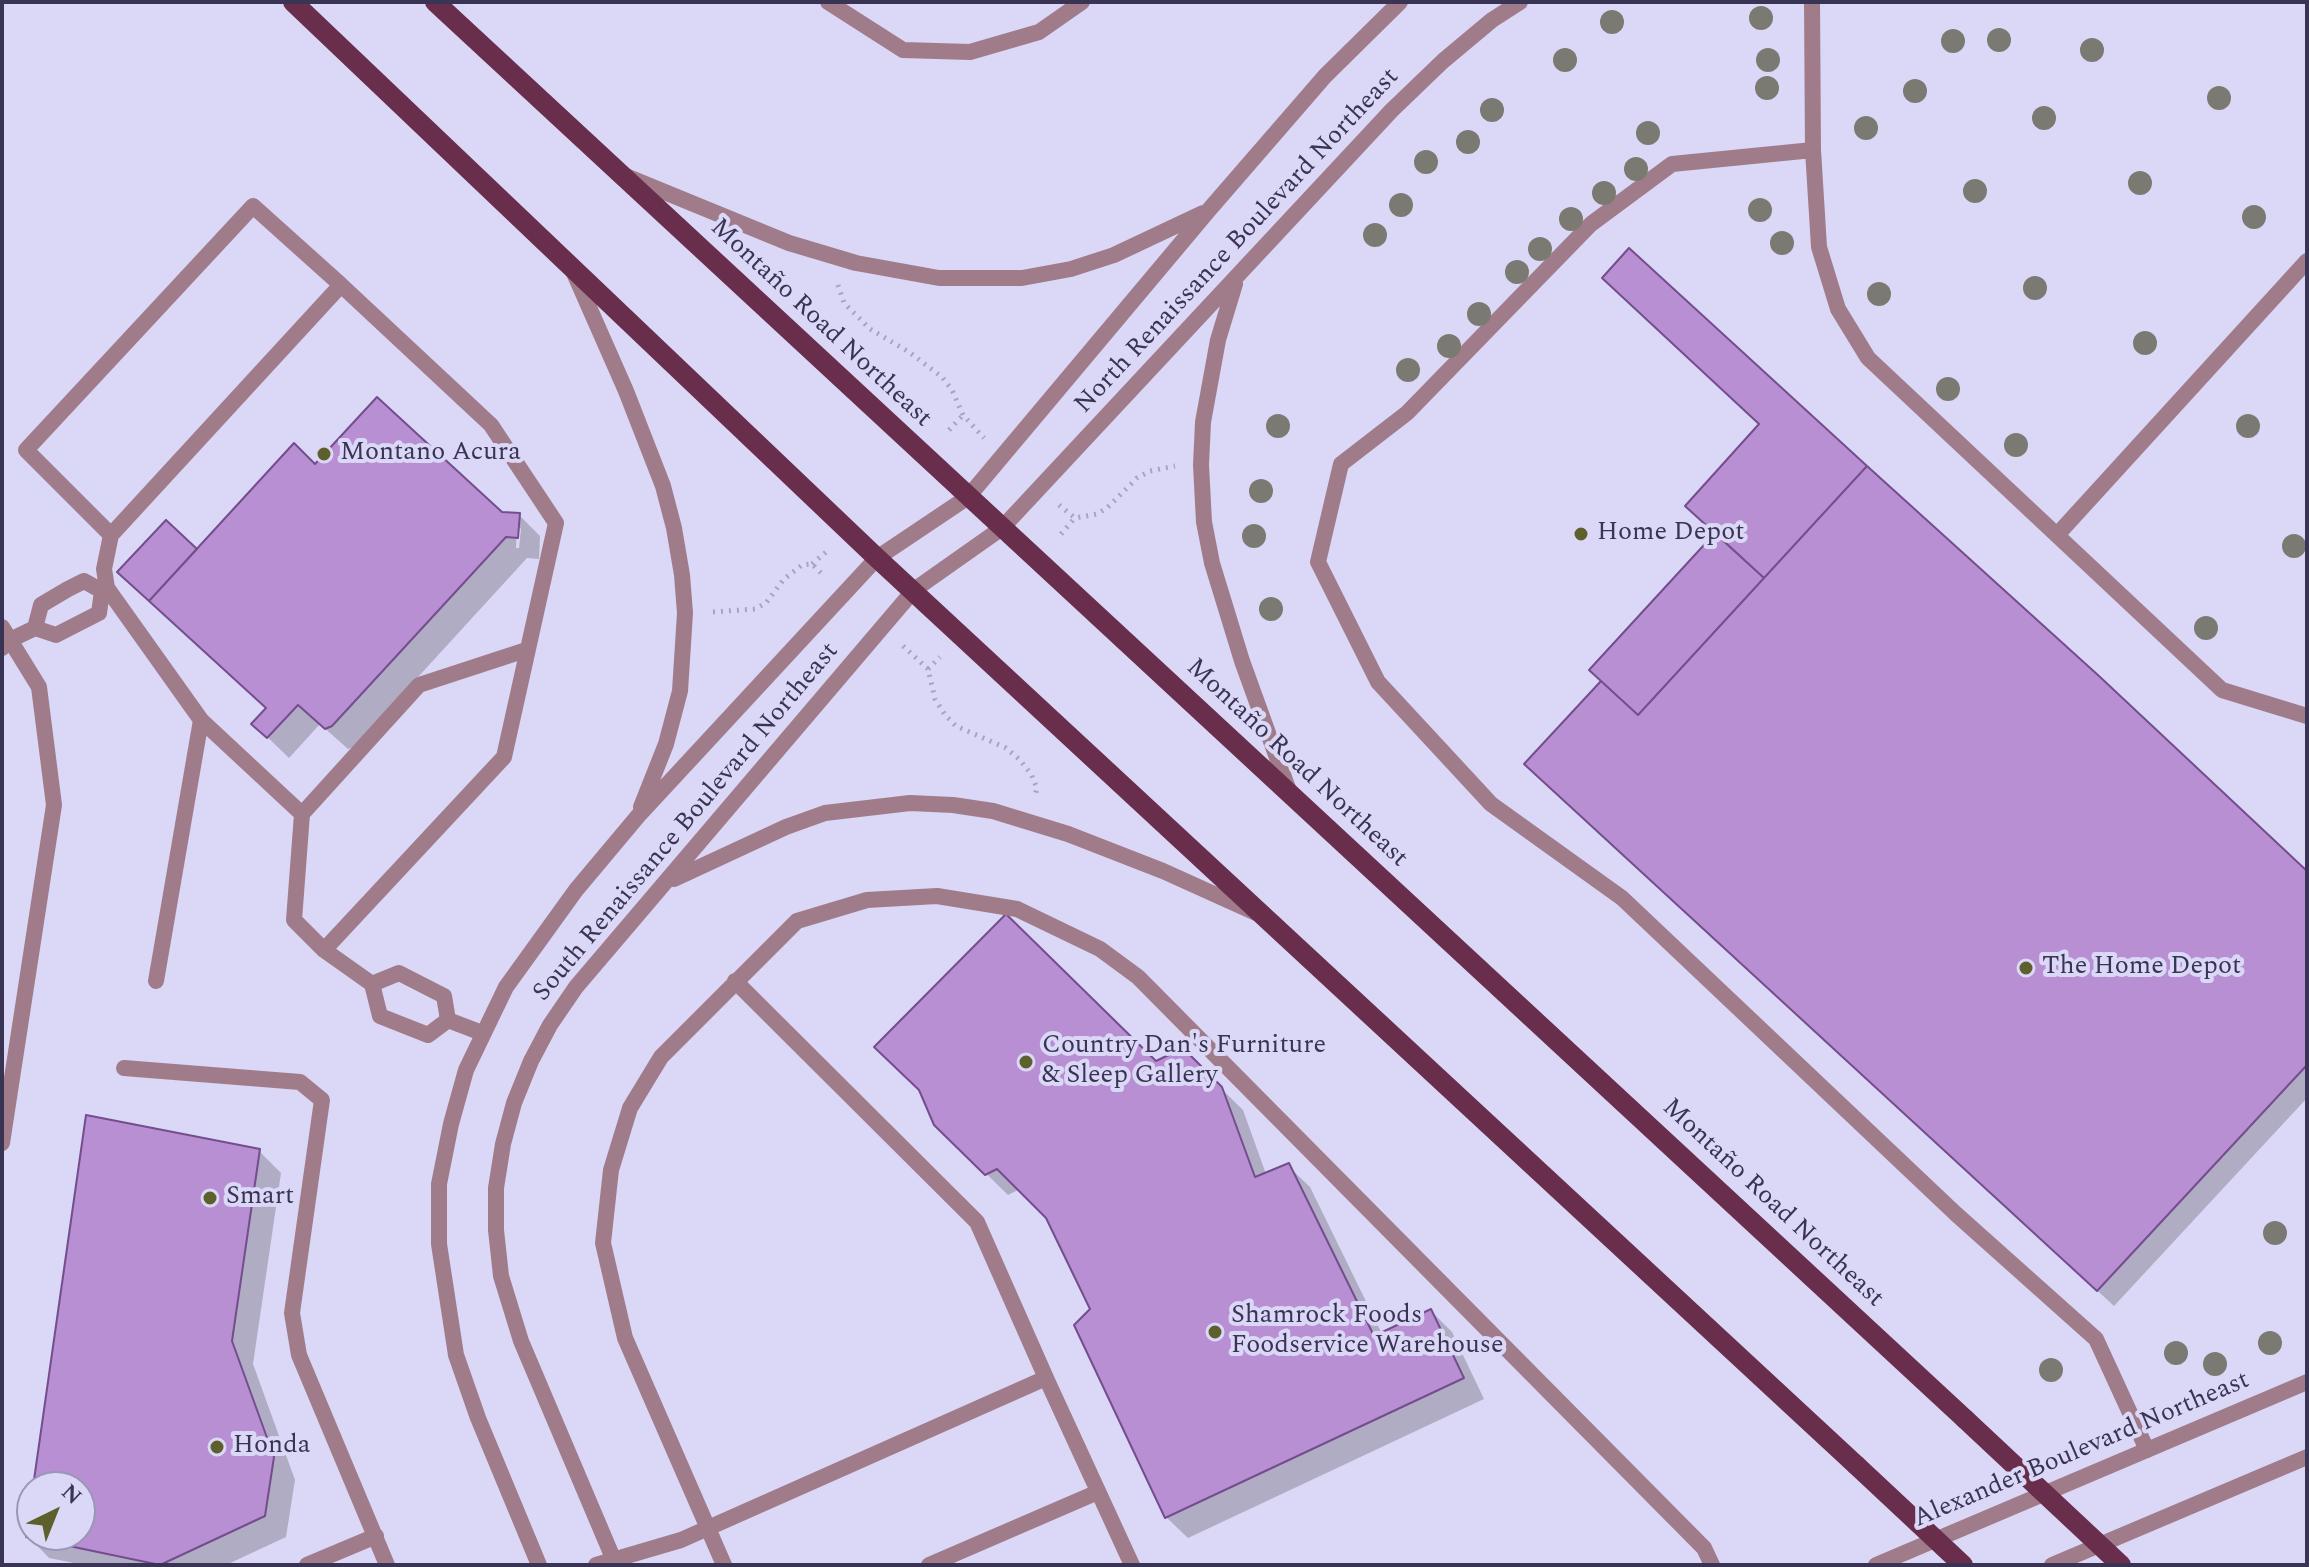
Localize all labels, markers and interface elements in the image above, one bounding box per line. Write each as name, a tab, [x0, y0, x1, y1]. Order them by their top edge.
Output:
street label: North Renaissance Boulevard Northeast	[1069, 63, 1407, 421]
street label: Montaño Road Northeast	[703, 213, 937, 435]
place label: Montano Acura	[340, 438, 521, 470]
marker: Montano Acura	[315, 445, 333, 463]
place label: Home Depot	[1597, 518, 1744, 550]
marker: Home Depot	[1572, 525, 1590, 543]
street label: South Renaissance Boulevard Northeast	[528, 637, 846, 1009]
street label: Montaño Road Northeast	[1179, 653, 1413, 875]
place label: The Home Depot	[2042, 952, 2241, 984]
marker: The Home Depot	[2017, 959, 2035, 977]
place label: Country Dan's Furniture & Sleep Gallery	[1042, 1031, 1326, 1092]
marker: Country Dan's Furniture & Sleep Gallery	[1017, 1053, 1035, 1071]
street label: Montaño Road Northeast	[1655, 1093, 1889, 1315]
place label: Smart	[226, 1182, 294, 1214]
marker: Smart	[201, 1189, 219, 1207]
place label: Shamrock Foods Foodservice Warehouse	[1231, 1301, 1504, 1362]
marker: Shamrock Foods Foodservice Warehouse	[1206, 1323, 1224, 1341]
street label: Alexander Boulevard Northeast	[1909, 1366, 2255, 1536]
place label: Honda	[233, 1431, 310, 1463]
marker: Honda	[208, 1438, 226, 1456]
north arrow	[16, 1471, 96, 1551]
text: N	[54, 1476, 89, 1513]

